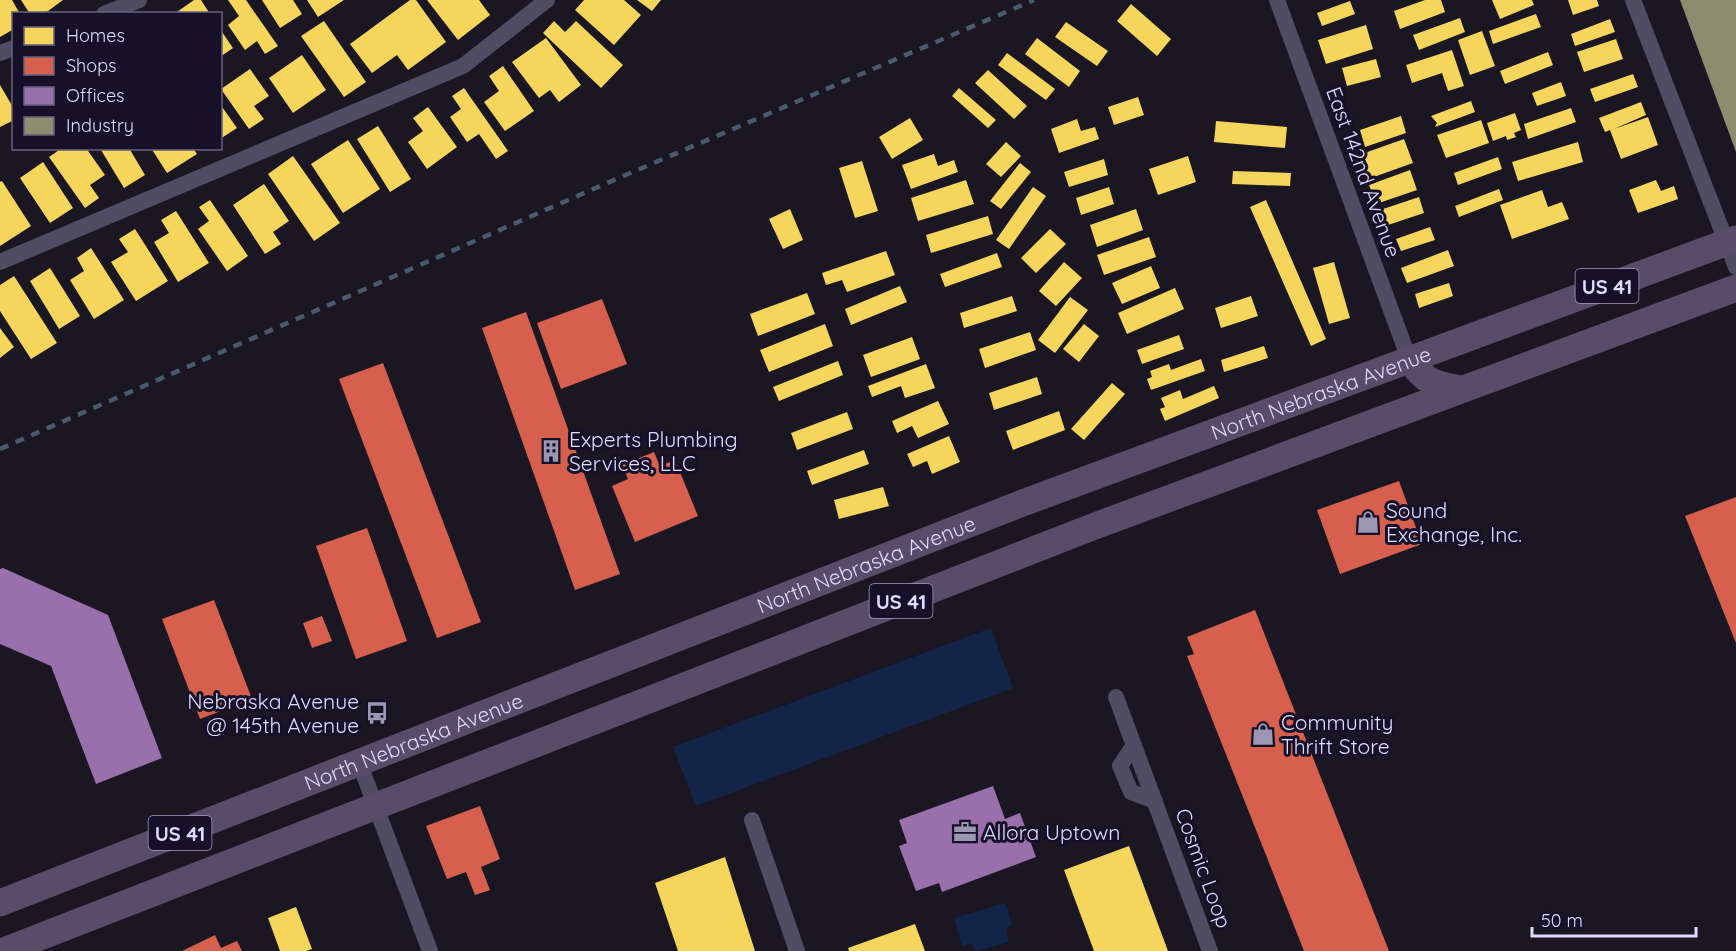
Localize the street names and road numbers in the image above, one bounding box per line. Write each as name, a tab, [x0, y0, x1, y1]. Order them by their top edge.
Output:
street label: East 142nd Avenue	[1321, 83, 1407, 261]
road number: US 41	[1576, 269, 1638, 303]
street label: North Nebraska Avenue	[1207, 340, 1434, 445]
street label: North Nebraska Avenue	[753, 510, 979, 619]
road number: US 41	[870, 584, 932, 618]
street label: North Nebraska Avenue	[300, 687, 527, 796]
street label: Cosmic Loop	[1170, 804, 1238, 932]
road number: US 41	[148, 816, 212, 850]

